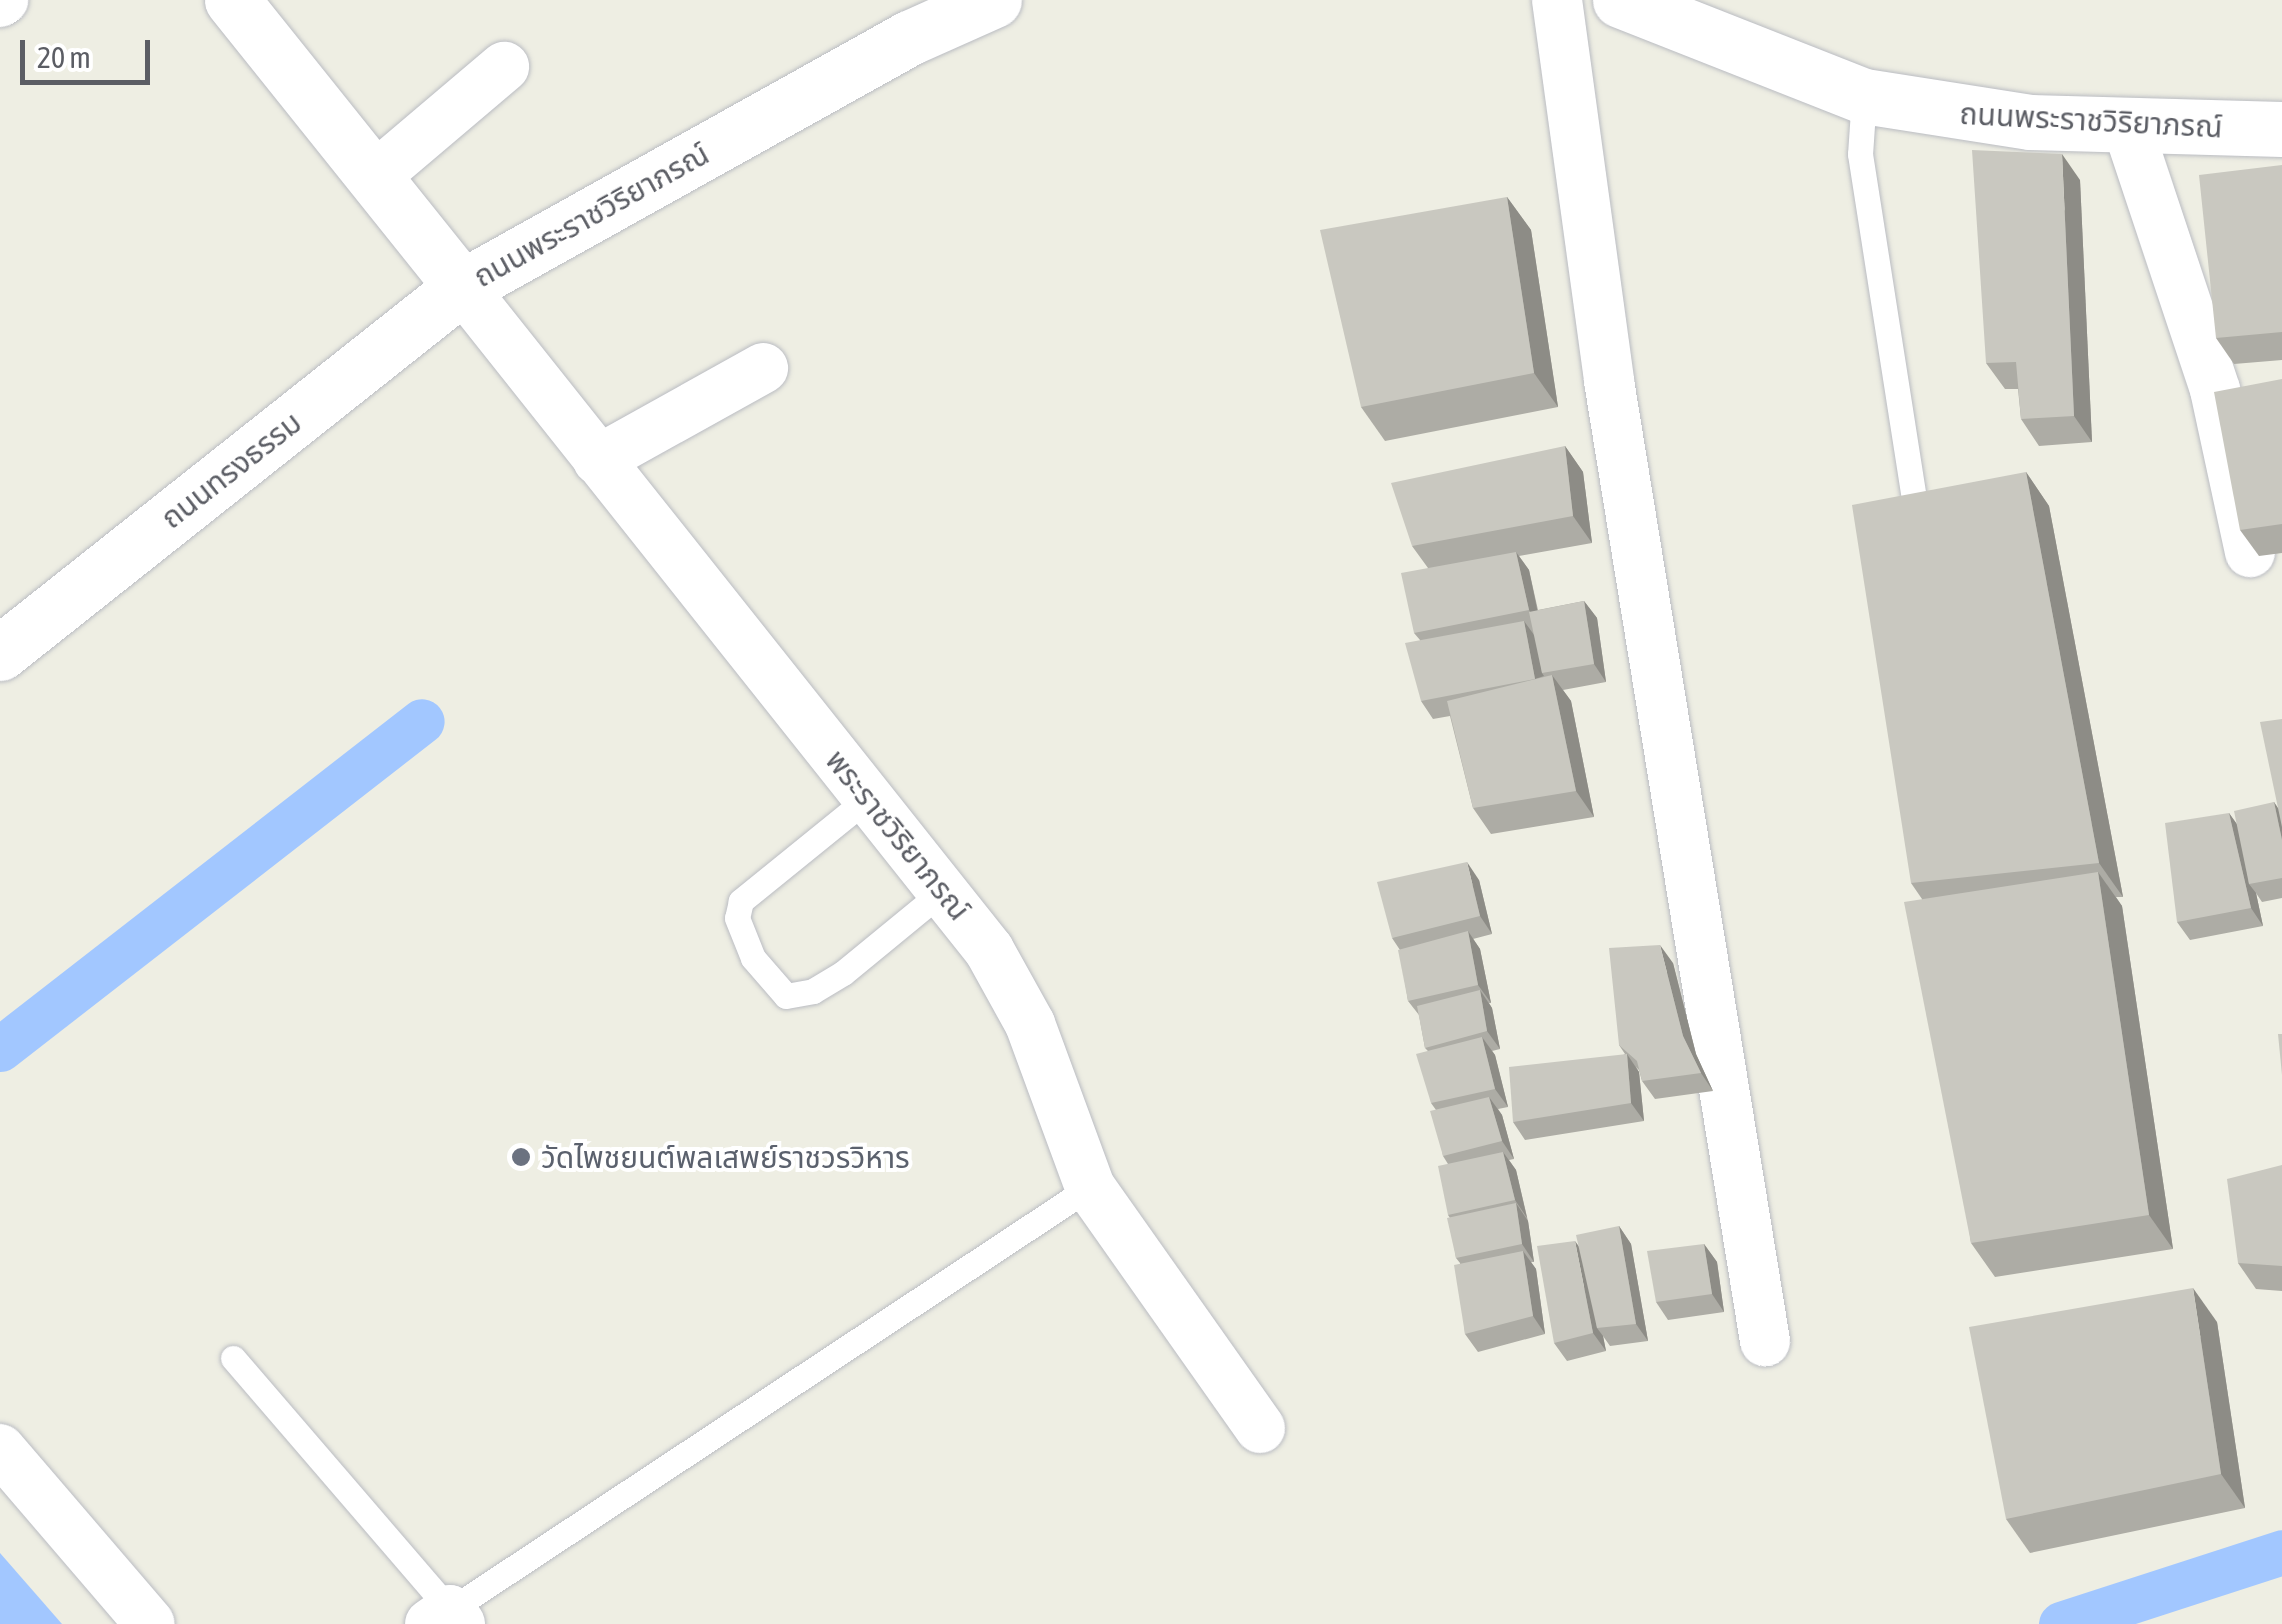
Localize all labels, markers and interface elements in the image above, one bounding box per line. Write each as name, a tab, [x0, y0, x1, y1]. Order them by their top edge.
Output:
scale bar	[25, 20, 155, 82]
text: 20 m	[37, 40, 91, 74]
street label: ถนนพระราชวิริยาภรณ์	[1959, 95, 2223, 145]
street label: ถนนพระราชวิริยาภรณ์	[467, 135, 715, 295]
street label: ถนนทรงธรรม	[154, 404, 308, 536]
street label: พระราชวิริยาภรณ์	[818, 743, 978, 927]
place label: วัดไพชยนต์พลเสพย์ราชวรวิหาร	[541, 1139, 910, 1175]
marker: วัดไพชยนต์พลเสพย์ราชวรวิหาร	[510, 1146, 532, 1168]

